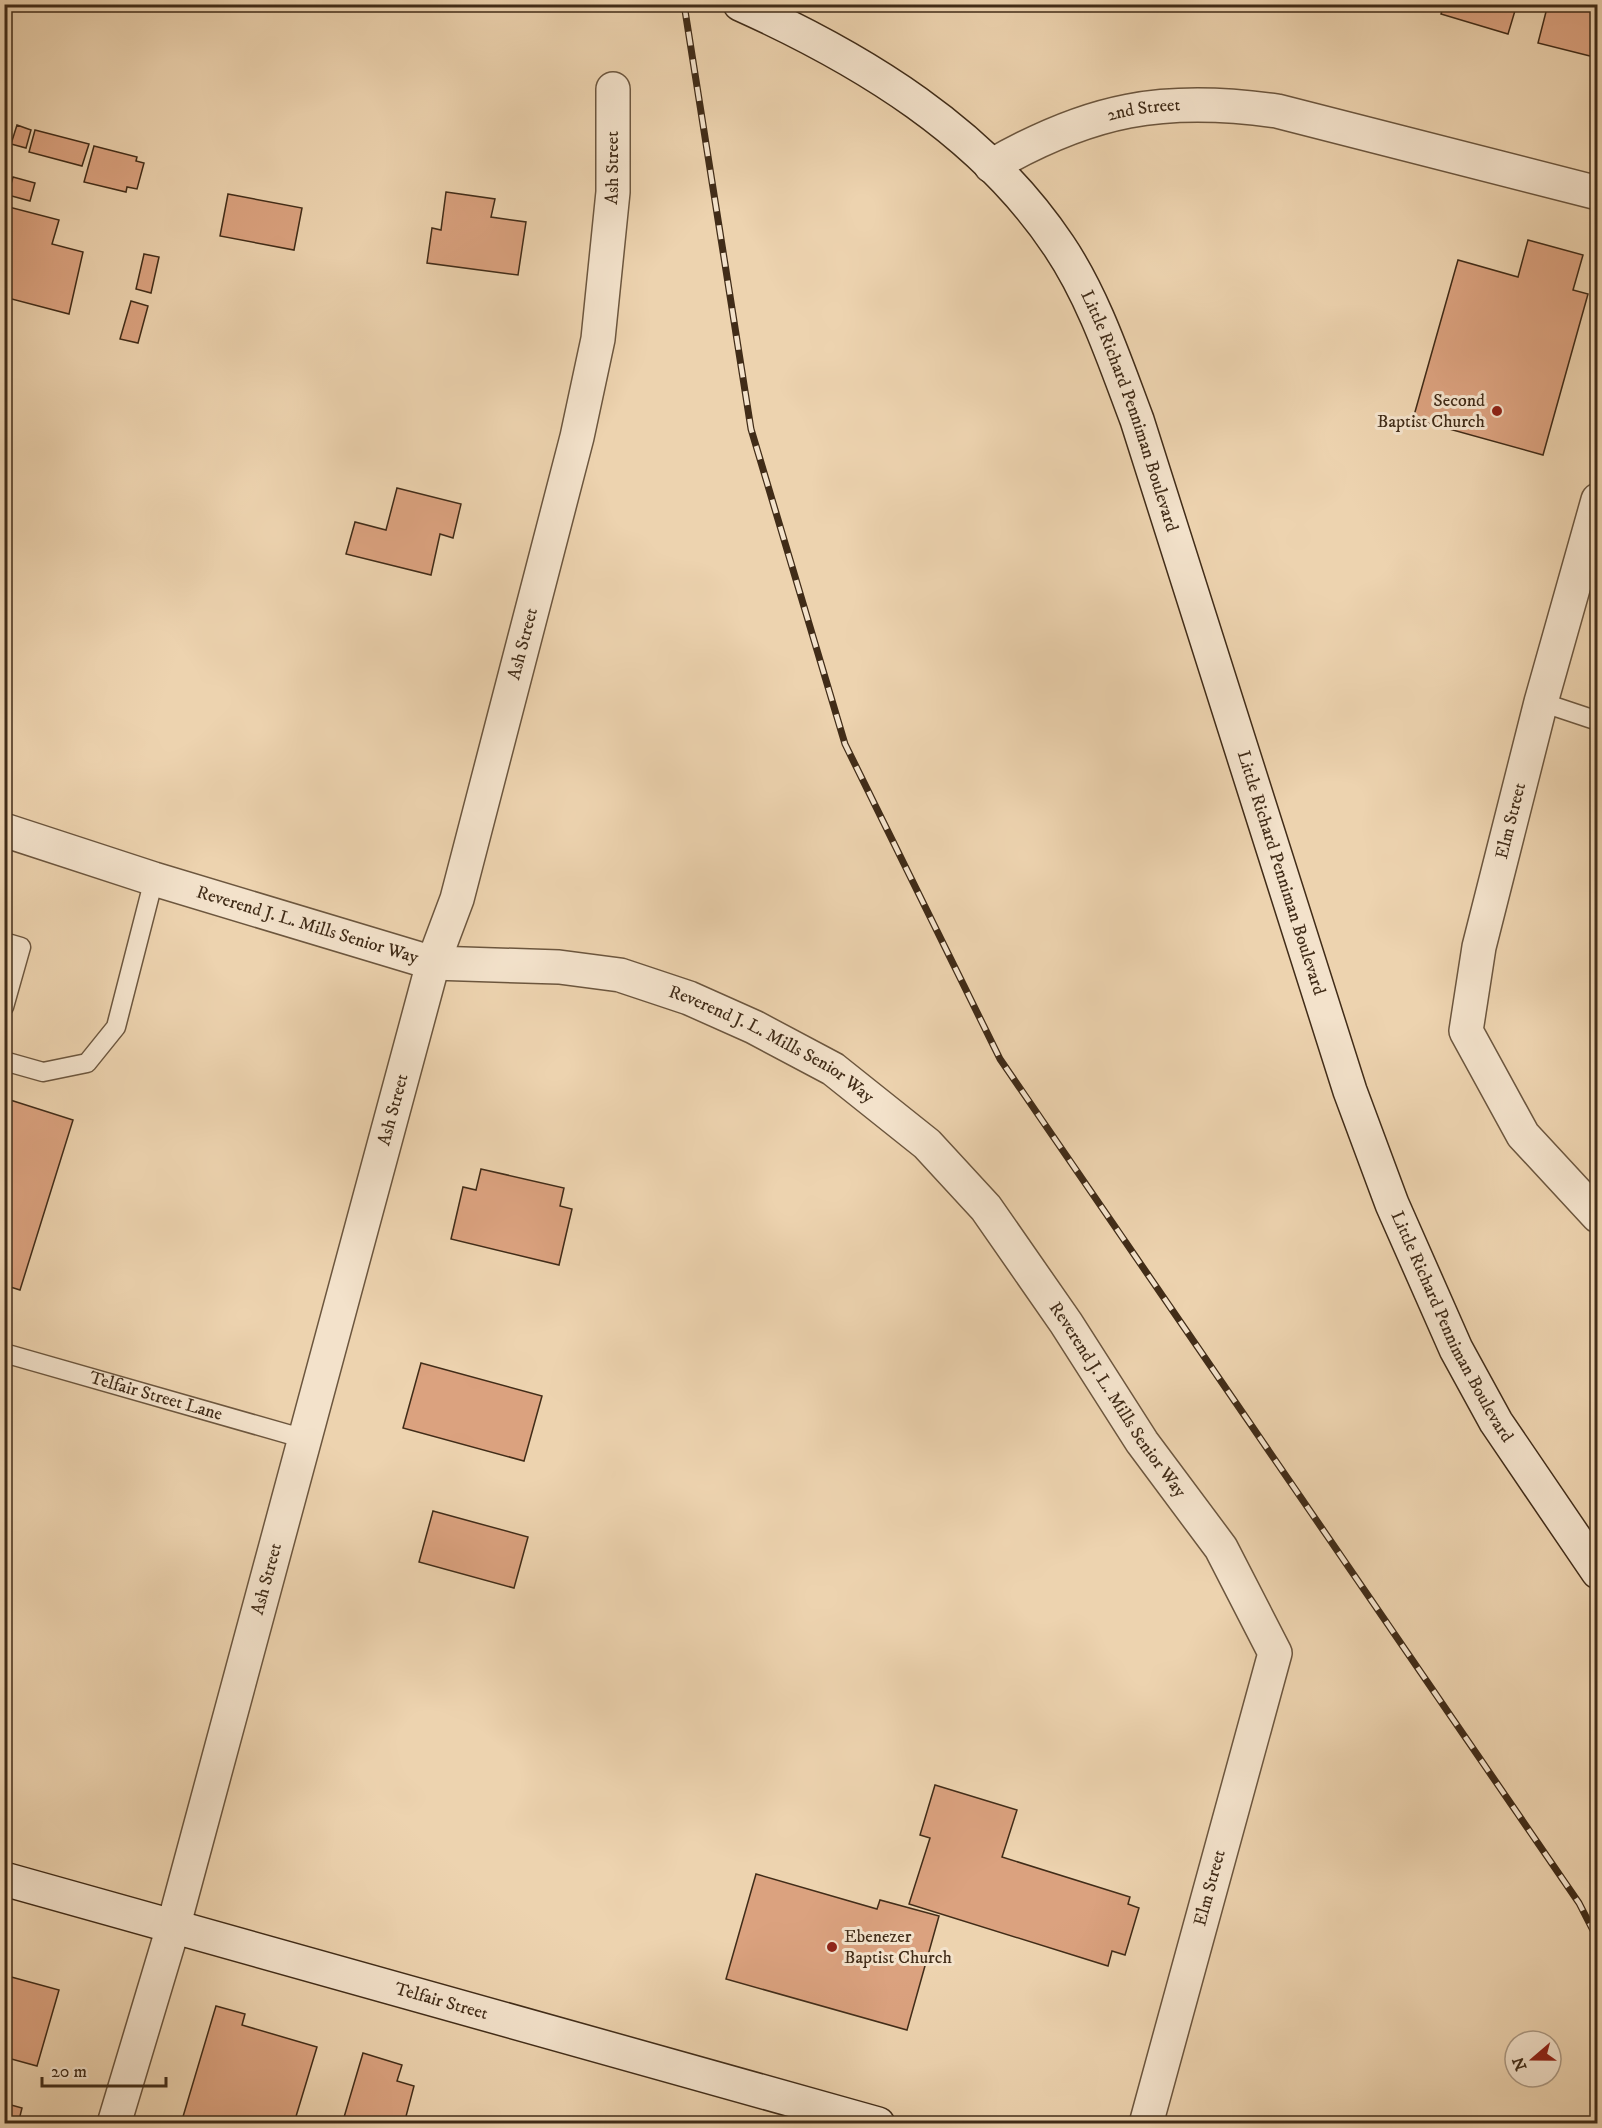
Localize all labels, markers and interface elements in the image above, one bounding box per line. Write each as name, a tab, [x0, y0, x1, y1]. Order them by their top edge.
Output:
street label: 2nd Street	[1105, 94, 1181, 126]
street label: Ash Street	[601, 131, 624, 206]
street label: Little Richard Penniman Boulevard	[1075, 287, 1183, 535]
place label: Second Baptist Church	[1377, 390, 1486, 433]
marker: Second Baptist Church	[1490, 404, 1504, 418]
street label: Ash Street	[503, 605, 543, 682]
street label: Little Richard Penniman Boulevard	[1232, 748, 1330, 998]
street label: Elm Street	[1491, 780, 1531, 862]
street label: Reverend J. L. Mills Senior Way	[194, 881, 421, 969]
street label: Reverend J. L. Mills Senior Way	[666, 981, 879, 1109]
street label: Ash Street	[373, 1071, 414, 1148]
street label: Little Richard Penniman Boulevard	[1386, 1208, 1518, 1447]
street label: Reverend J. L. Mills Senior Way	[1044, 1298, 1191, 1502]
street label: Telfair Street Lane	[87, 1367, 225, 1426]
street label: Ash Street	[247, 1541, 287, 1617]
street label: Elm Street	[1189, 1847, 1231, 1929]
place label: Ebenezer Baptist Church	[844, 1926, 952, 1969]
marker: Ebenezer Baptist Church	[825, 1940, 839, 1954]
street label: Telfair Street	[392, 1978, 491, 2025]
north arrow	[1503, 2029, 1563, 2089]
scale bar	[42, 2050, 166, 2088]
text: N	[1508, 2054, 1531, 2073]
text: 20 m	[51, 2061, 87, 2083]

